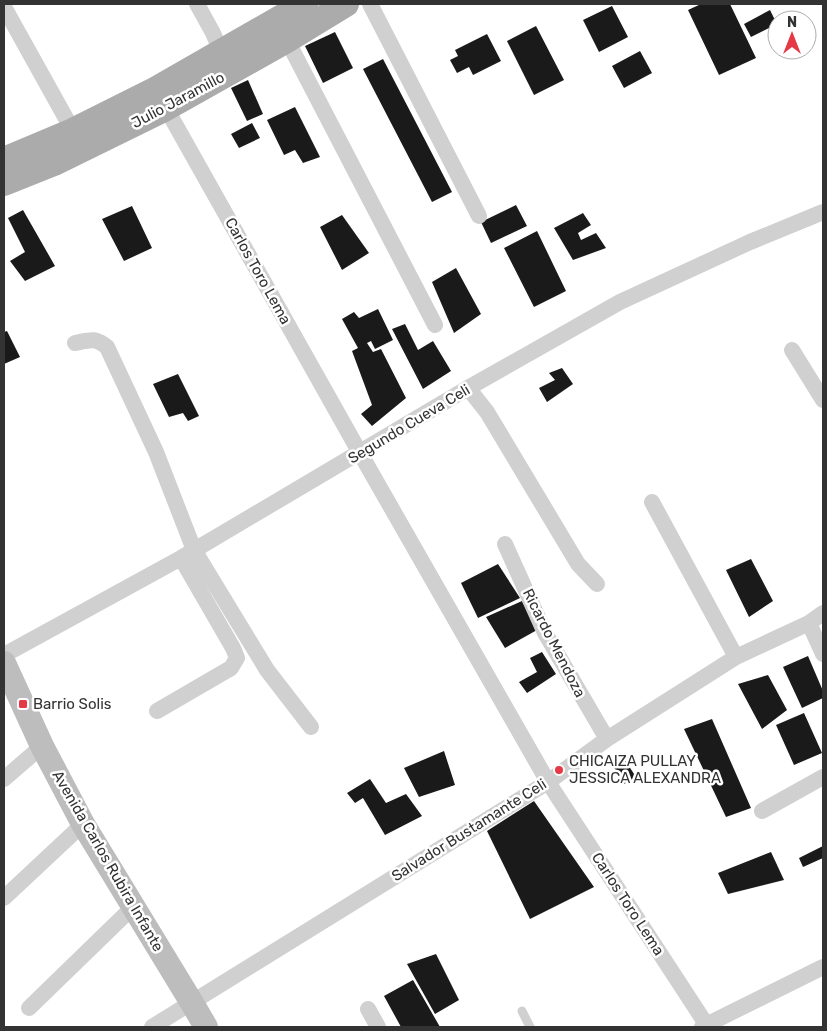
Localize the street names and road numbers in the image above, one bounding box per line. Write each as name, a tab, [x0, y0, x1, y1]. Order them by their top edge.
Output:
street label: Julio Jaramillo	[129, 68, 227, 132]
street label: Carlos Toro Lema	[221, 215, 295, 327]
street label: Segundo Cueva Celi	[345, 381, 473, 467]
street label: Ricardo Mendoza	[519, 586, 589, 700]
street label: Avenida Carlos Rubira Infante	[49, 767, 167, 955]
street label: Salvador Bustamante Celi	[388, 775, 550, 885]
street label: Carlos Toro Lema	[588, 849, 668, 959]

